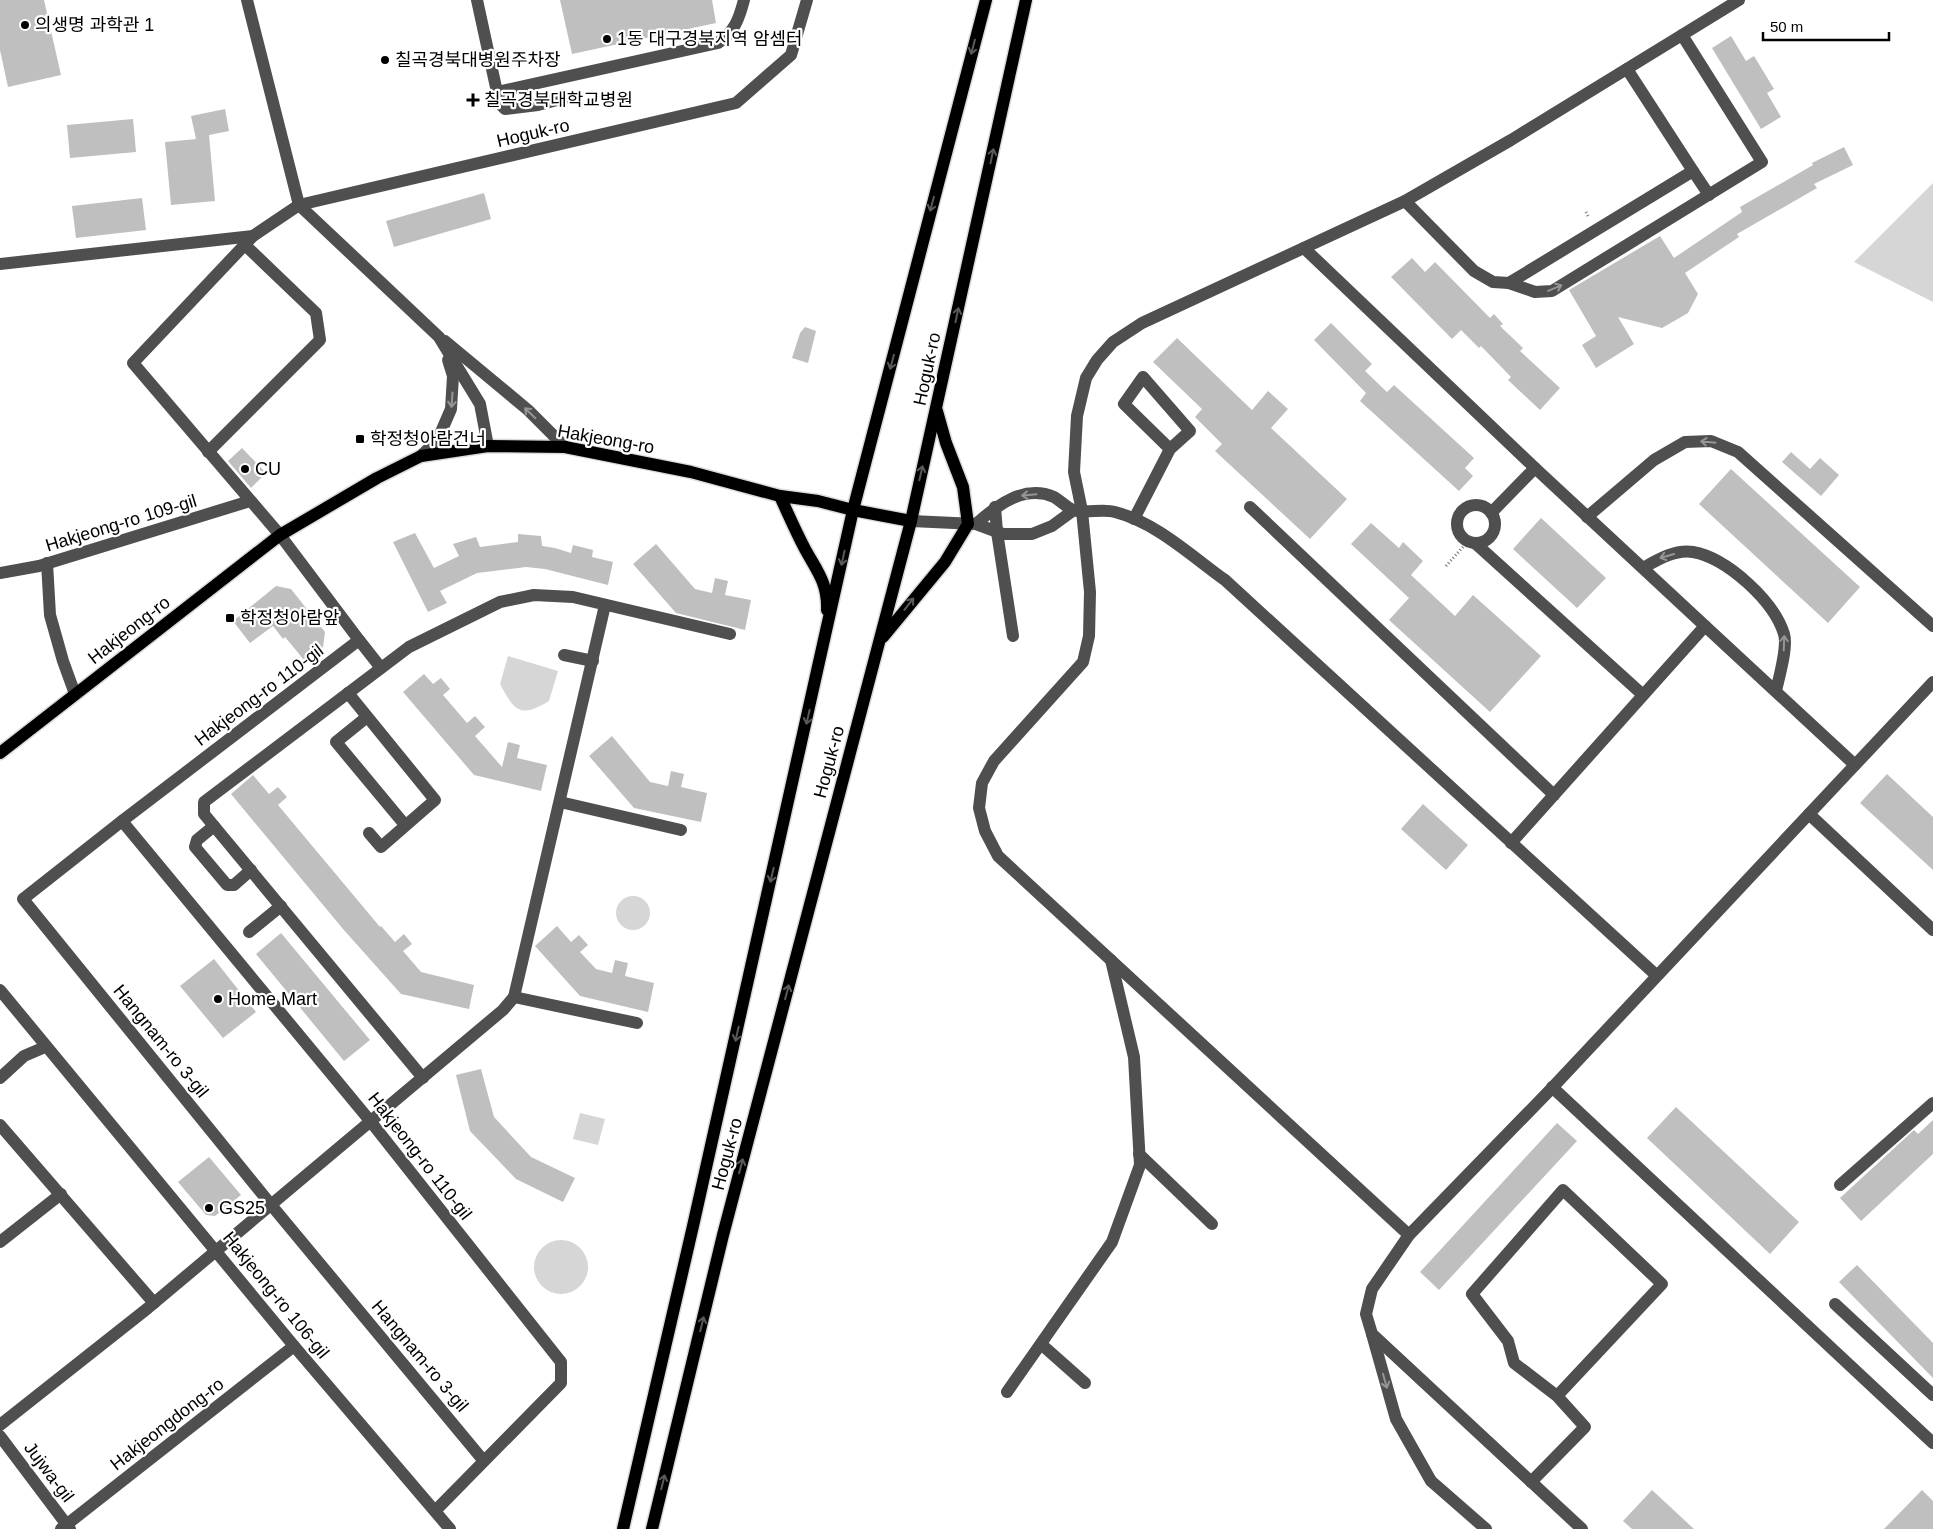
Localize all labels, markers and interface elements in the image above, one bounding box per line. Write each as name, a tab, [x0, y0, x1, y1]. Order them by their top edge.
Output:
scale bar	[1763, 10, 1889, 42]
place label: 의생명 과학관 1	[35, 15, 154, 35]
text: 50 m	[1770, 18, 1803, 35]
marker: 의생명 과학관 1	[19, 19, 31, 31]
place label: 1동 대구경북지역 암셈터	[617, 29, 803, 49]
marker: 1동 대구경북지역 암셈터	[601, 33, 613, 45]
one-way arrow	[968, 39, 978, 55]
place label: 칠곡경북대병원주차장	[395, 50, 561, 70]
marker: 칠곡경북대병원주차장	[379, 54, 391, 66]
place label: 칠곡경북대학교병원	[484, 90, 633, 110]
marker: 칠곡경북대학교병원	[466, 93, 480, 107]
street label: Hoguk-ro	[495, 115, 571, 151]
one-way arrow	[988, 148, 997, 164]
one-way arrow	[927, 196, 937, 212]
one-way arrow	[1547, 283, 1562, 293]
one-way arrow	[952, 307, 962, 323]
street label: Hoguk-ro	[910, 331, 944, 407]
one-way arrow	[886, 353, 896, 369]
one-way arrow	[447, 392, 456, 408]
one-way arrow	[524, 407, 537, 419]
street label: Hakjeong-ro	[556, 421, 656, 457]
place label: 학정청아람건너	[370, 429, 486, 449]
marker: 학정청아람건너	[354, 433, 366, 445]
one-way arrow	[1700, 438, 1716, 447]
place label: CU	[255, 459, 281, 479]
marker: CU	[239, 463, 251, 475]
one-way arrow	[917, 466, 926, 482]
street label: Hakjeong-ro 109-gil	[43, 490, 199, 556]
one-way arrow	[1022, 490, 1038, 500]
one-way arrow	[838, 549, 847, 565]
one-way arrow	[1660, 552, 1676, 561]
street label: Hakjeong-ro	[84, 592, 174, 668]
one-way arrow	[904, 597, 914, 611]
place label: 학정청아람앞	[240, 608, 339, 628]
marker: 학정청아람앞	[224, 612, 236, 624]
one-way arrow	[1779, 636, 1789, 652]
street label: Hakjeong-ro 110-gil	[191, 640, 327, 750]
one-way arrow	[803, 708, 812, 724]
street label: Hoguk-ro	[810, 724, 848, 800]
one-way arrow	[767, 867, 776, 883]
street label: Hangnam-ro 3-gil	[109, 981, 213, 1101]
one-way arrow	[783, 985, 792, 1001]
place label: Home Mart	[228, 989, 317, 1009]
marker: Home Mart	[212, 993, 224, 1005]
one-way arrow	[732, 1025, 741, 1041]
street label: Hakjeong-ro 110-gil	[364, 1088, 476, 1224]
street label: Hoguk-ro	[708, 1116, 746, 1192]
one-way arrow	[737, 1159, 747, 1175]
place label: GS25	[219, 1198, 265, 1218]
marker: GS25	[203, 1202, 215, 1214]
street label: Hakjeong-ro 106-gil	[219, 1228, 333, 1362]
street label: Hangnam-ro 3-gil	[368, 1296, 472, 1416]
one-way arrow	[698, 1316, 707, 1332]
one-way arrow	[1381, 1372, 1391, 1388]
street label: Hakjeongdong-ro	[106, 1374, 228, 1474]
street label: Jujwa-gil	[20, 1438, 78, 1506]
one-way arrow	[659, 1474, 668, 1490]

